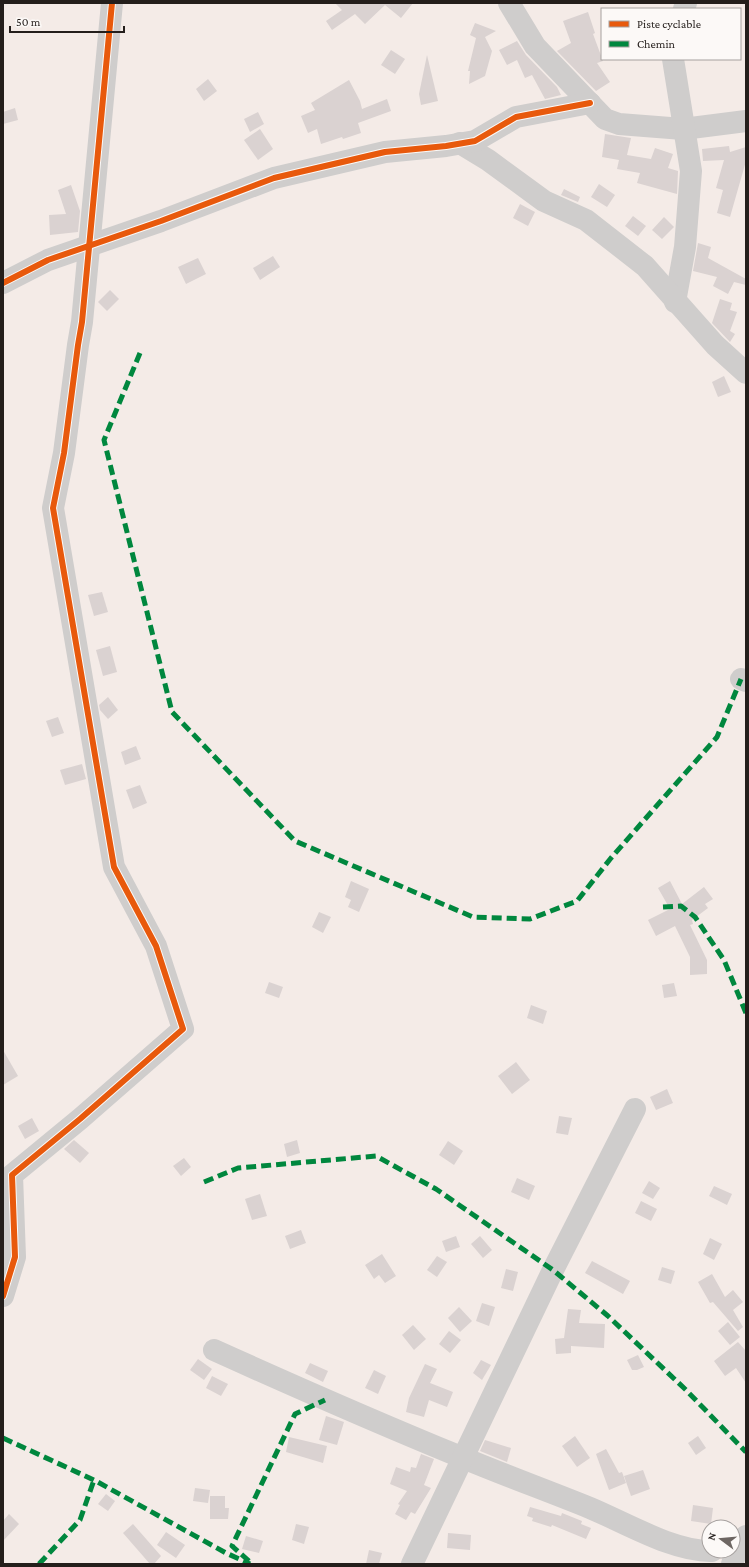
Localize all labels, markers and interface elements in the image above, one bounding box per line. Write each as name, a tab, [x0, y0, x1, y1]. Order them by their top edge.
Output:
scale bar	[10, 8, 124, 34]
legend	[601, 8, 741, 60]
text: 50 m	[16, 15, 41, 29]
text: Piste cyclable	[637, 17, 701, 31]
text: Chemin	[637, 37, 676, 51]
north arrow	[701, 1519, 741, 1559]
text: N	[705, 1531, 718, 1542]

